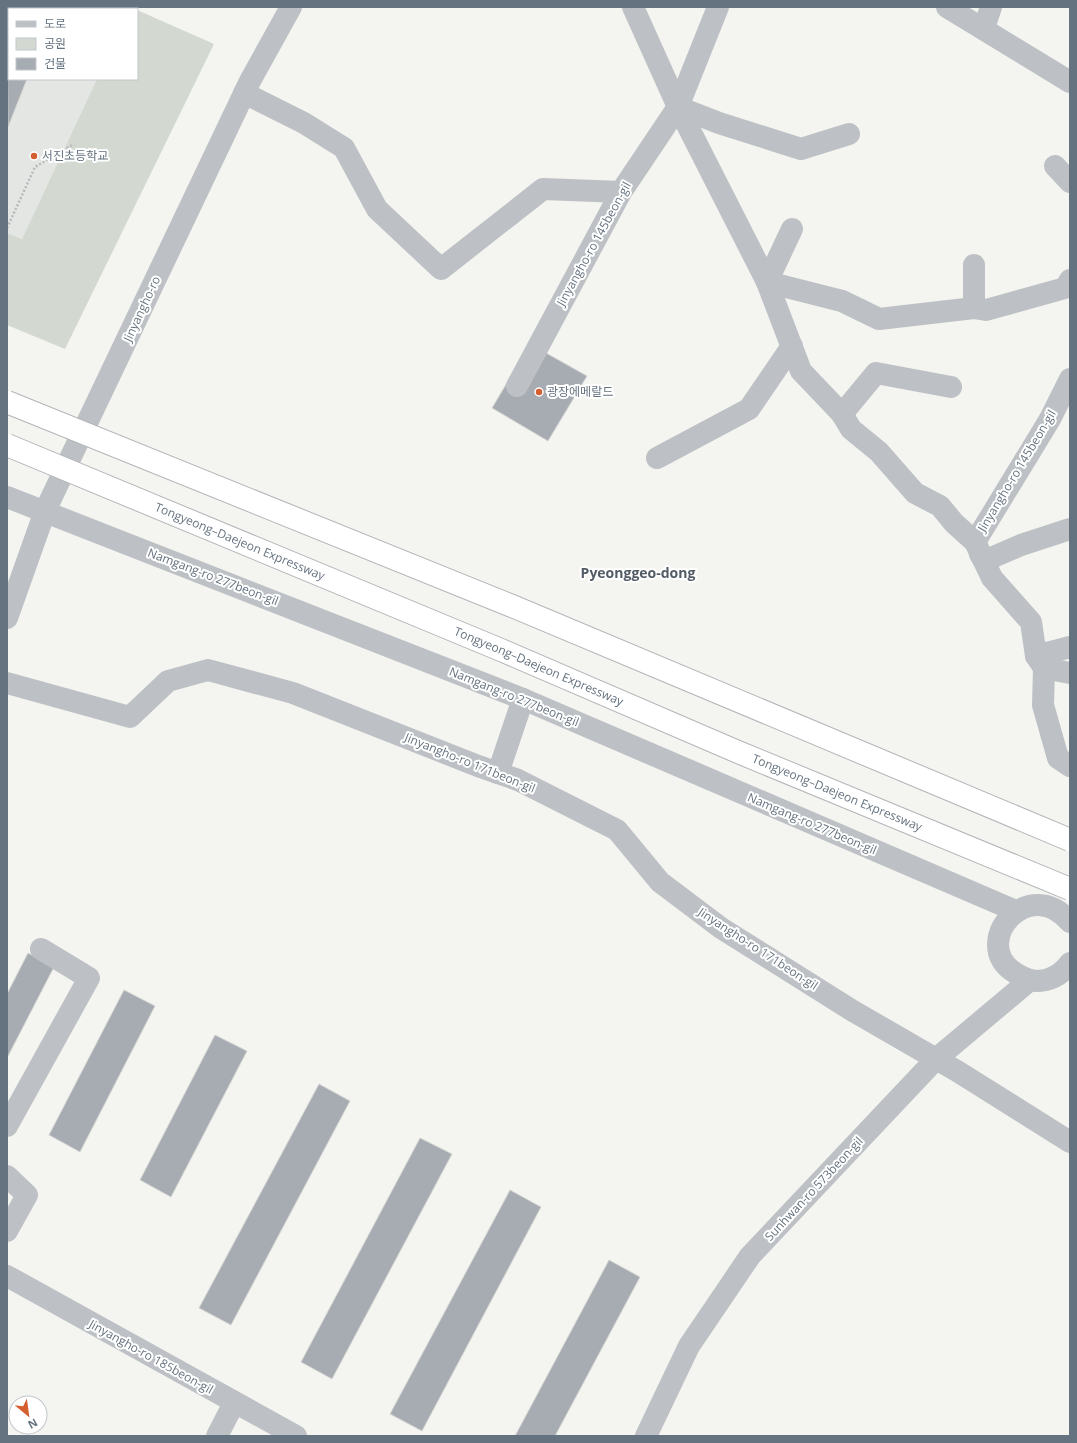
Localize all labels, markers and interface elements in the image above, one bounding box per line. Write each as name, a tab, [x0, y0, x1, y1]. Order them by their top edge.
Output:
legend	[8, 8, 138, 80]
text: 도로	[44, 15, 66, 32]
text: 공원	[44, 35, 66, 52]
text: 건물	[44, 55, 66, 72]
place label: 서진초등학교	[42, 147, 108, 164]
marker: 서진초등학교	[29, 151, 39, 161]
street label: Jinyangho-ro 145beon-gil	[552, 179, 635, 310]
street label: Jinyangho-ro	[118, 273, 164, 345]
place label: 광장에메랄드	[547, 383, 613, 400]
marker: 광장에메랄드	[534, 387, 544, 397]
street label: Jinyangho-ro 145beon-gil	[973, 407, 1060, 536]
street label: Tongyeong–Daejeon Expressway	[152, 498, 328, 584]
street label: Namgang-ro 277beon-gil	[145, 544, 281, 609]
district label: Pyeonggeo-dong	[581, 563, 695, 582]
street label: Tongyeong–Daejeon Expressway	[452, 622, 627, 710]
street label: Namgang-ro 277beon-gil	[447, 663, 582, 730]
street label: Jinyangho-ro 171beon-gil	[401, 728, 538, 797]
street label: Tongyeong–Daejeon Expressway	[750, 750, 926, 835]
street label: Namgang-ro 277beon-gil	[745, 789, 879, 858]
street label: Jinyangho-ro 171beon-gil	[694, 903, 821, 994]
street label: Sunhwan-ro 573beon-gil	[761, 1133, 866, 1244]
street label: Jinyangho-ro 185beon-gil	[85, 1315, 216, 1398]
north arrow	[8, 1395, 48, 1435]
text: N	[26, 1415, 41, 1433]

